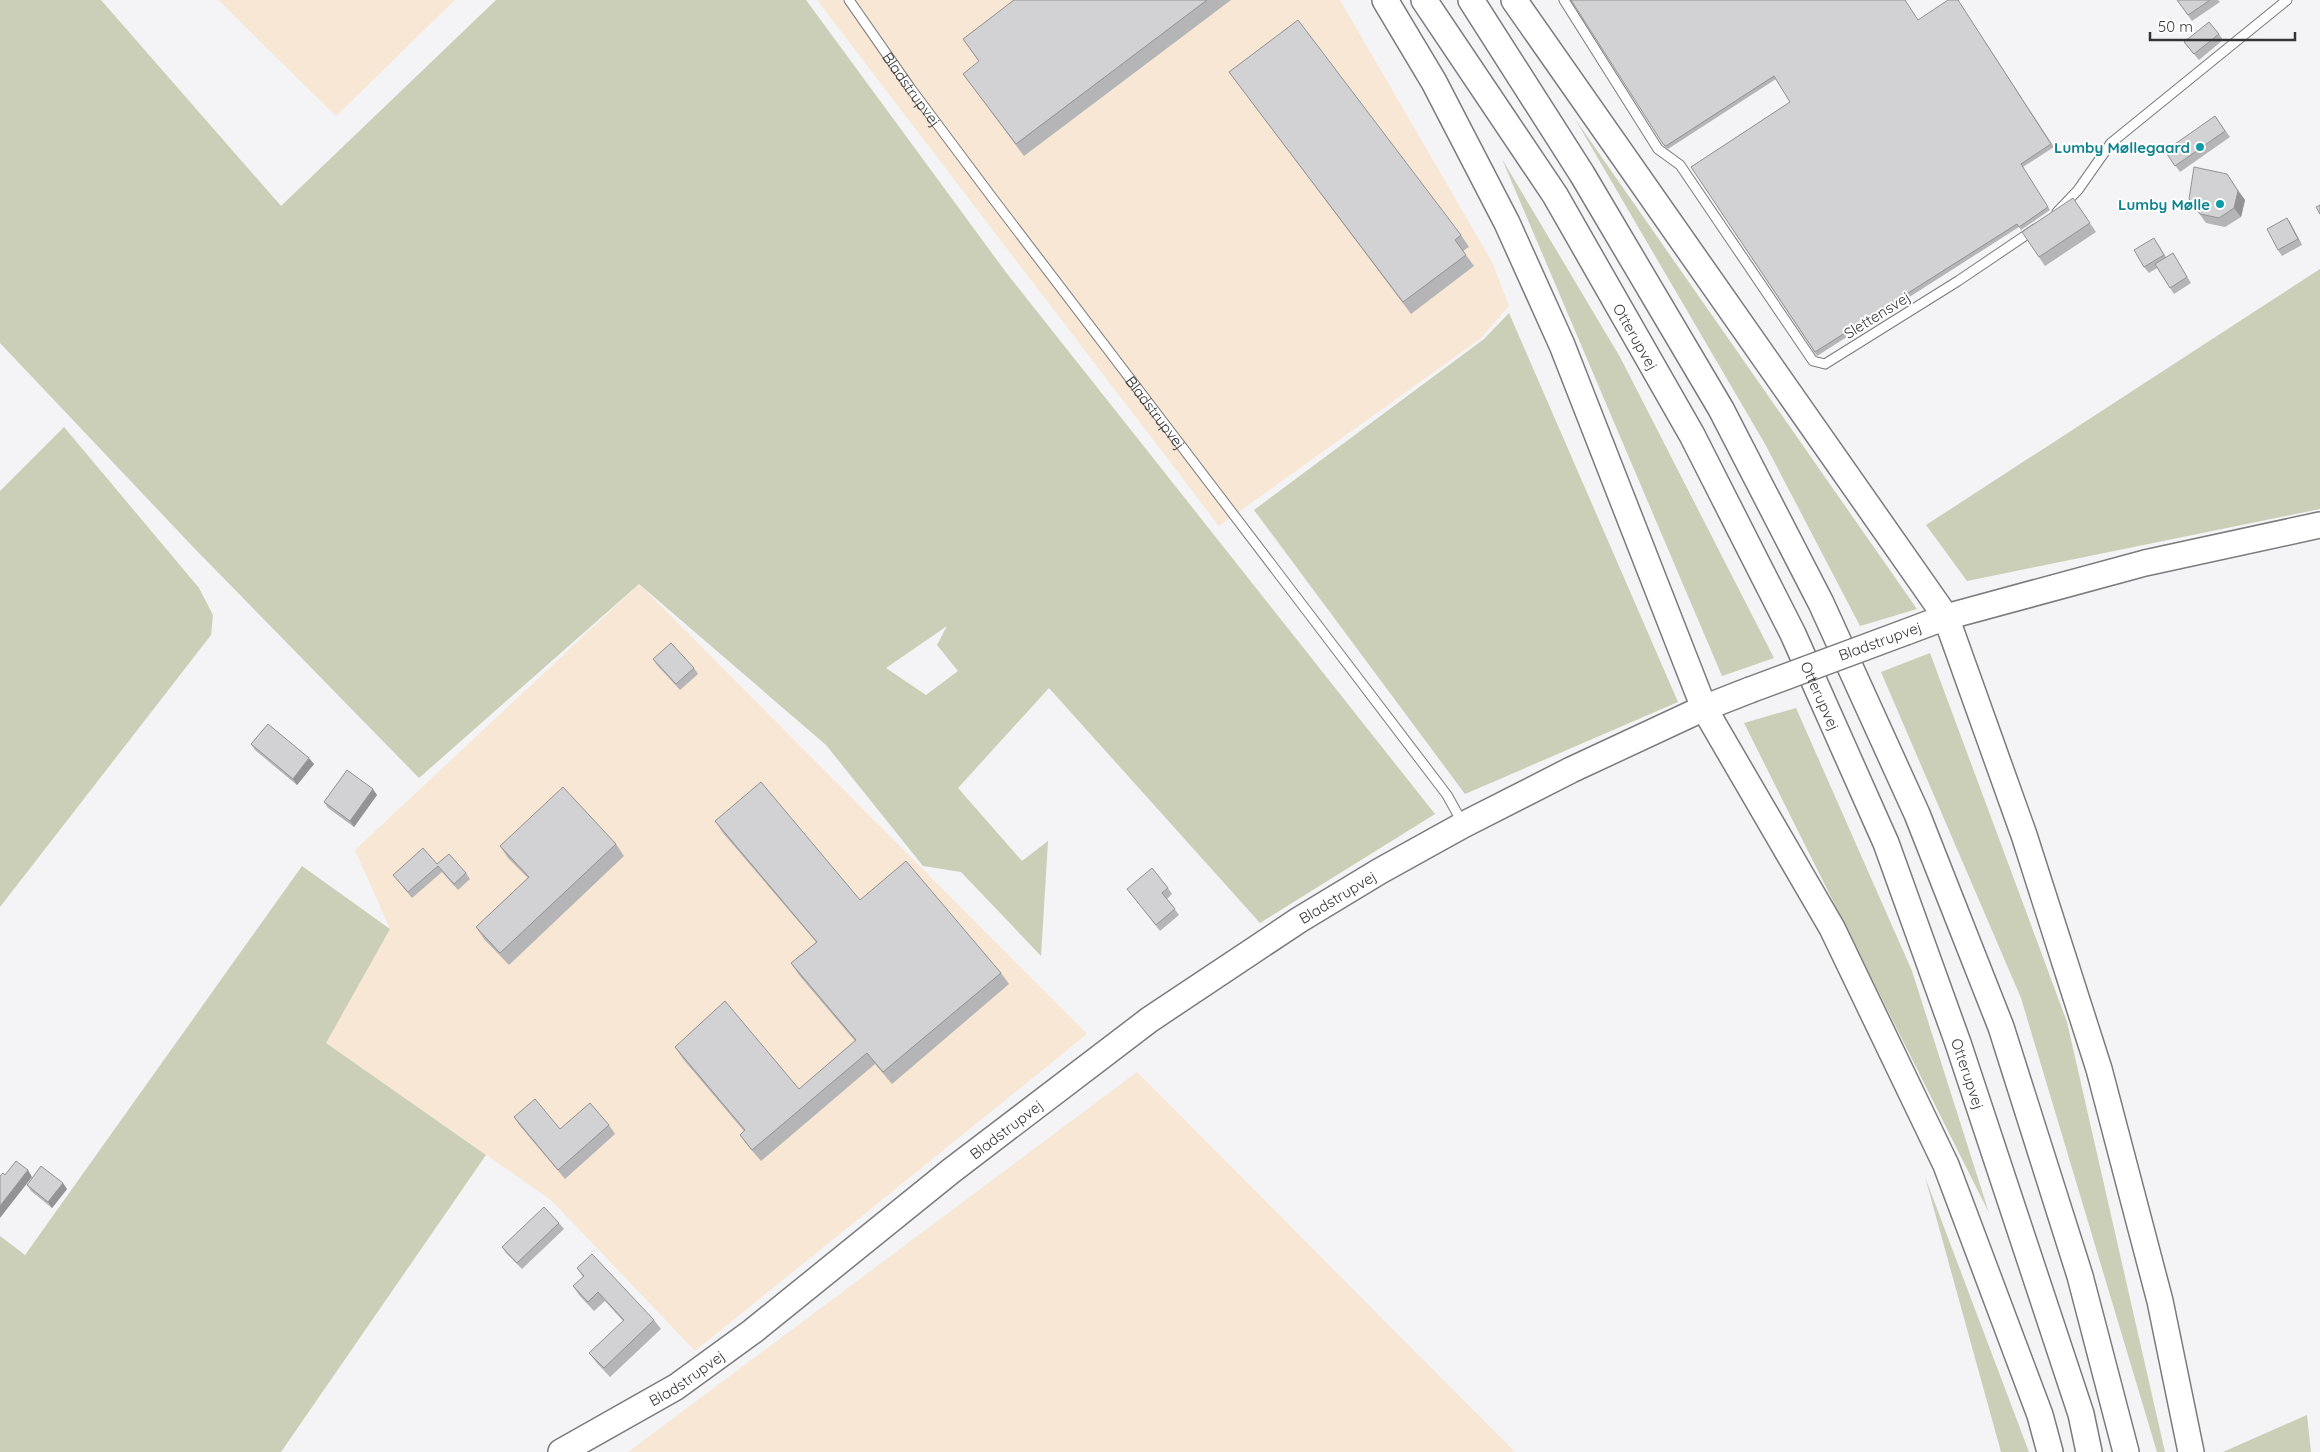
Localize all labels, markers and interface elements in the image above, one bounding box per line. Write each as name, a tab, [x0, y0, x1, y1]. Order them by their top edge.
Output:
scale bar	[2150, 10, 2295, 42]
text: 50 m	[2158, 17, 2193, 36]
street label: Bladstrupvej	[879, 48, 945, 130]
place label: Lumby Møllegaard	[2054, 138, 2190, 157]
marker: Lumby Møllegaard	[2194, 141, 2206, 153]
place label: Lumby Mølle	[2118, 195, 2210, 214]
marker: Lumby Mølle	[2214, 198, 2226, 210]
street label: Slettensvej	[1840, 287, 1914, 343]
street label: Otterupvej	[1609, 300, 1662, 373]
street label: Bladstrupvej	[1122, 372, 1190, 453]
street label: Bladstrupvej	[1836, 617, 1924, 665]
street label: Otterupvej	[1797, 658, 1844, 733]
street label: Bladstrupvej	[1295, 866, 1380, 928]
street label: Otterupvej	[1948, 1036, 1989, 1112]
street label: Bladstrupvej	[966, 1095, 1046, 1163]
street label: Bladstrupvej	[645, 1345, 728, 1410]

